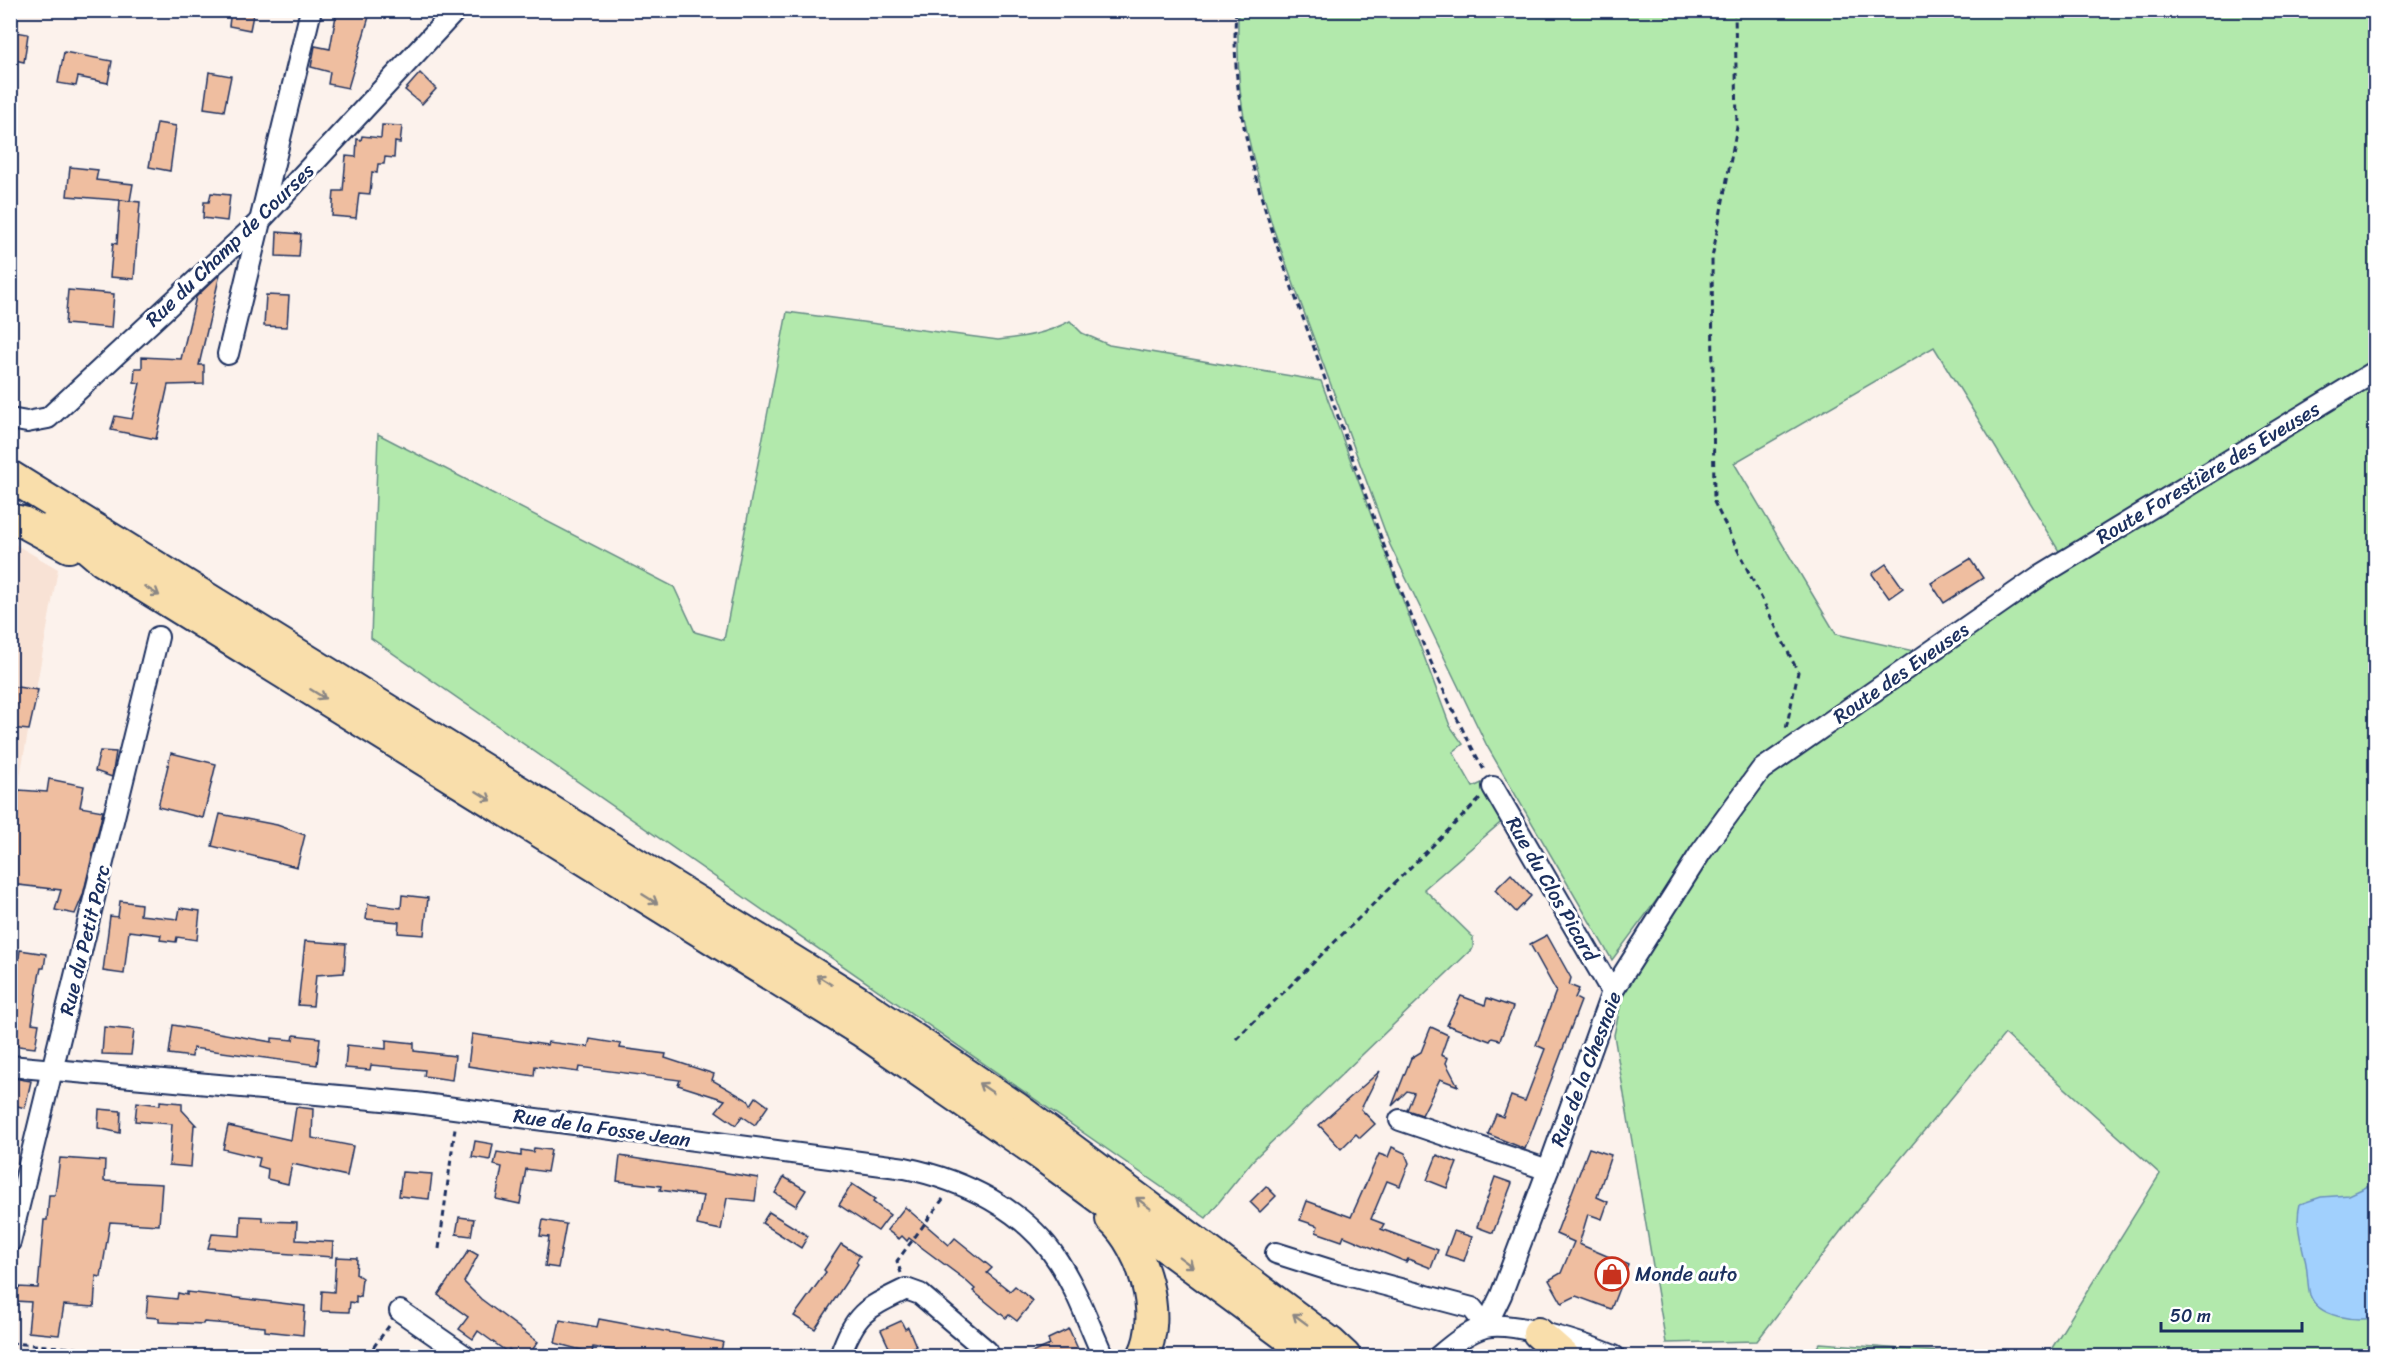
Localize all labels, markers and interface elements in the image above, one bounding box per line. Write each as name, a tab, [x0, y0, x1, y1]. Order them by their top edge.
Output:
street label: Rue du Champ de Courses	[137, 154, 324, 336]
street label: Route Forestière des Eveuses	[2089, 392, 2328, 554]
one-way arrow	[143, 586, 160, 598]
street label: Route des Eveuses	[1825, 612, 1977, 733]
one-way arrow	[309, 688, 326, 700]
one-way arrow	[476, 789, 493, 802]
street label: Rue du Clos Picard	[1496, 810, 1609, 969]
street label: Rue du Petit Parc	[49, 861, 121, 1019]
one-way arrow	[641, 893, 658, 905]
one-way arrow	[816, 973, 833, 985]
street label: Rue de la Chesnaie	[1540, 986, 1632, 1152]
one-way arrow	[978, 1082, 995, 1094]
street label: Rue de la Fosse Jean	[511, 1098, 693, 1158]
one-way arrow	[1136, 1197, 1152, 1209]
one-way arrow	[1178, 1256, 1194, 1269]
shop icon: Monde auto	[1594, 1256, 1630, 1292]
place label: Monde auto	[1635, 1257, 1737, 1292]
scale bar	[2161, 1295, 2302, 1333]
text: 50 m	[2170, 1300, 2211, 1332]
one-way arrow	[1292, 1313, 1308, 1326]

